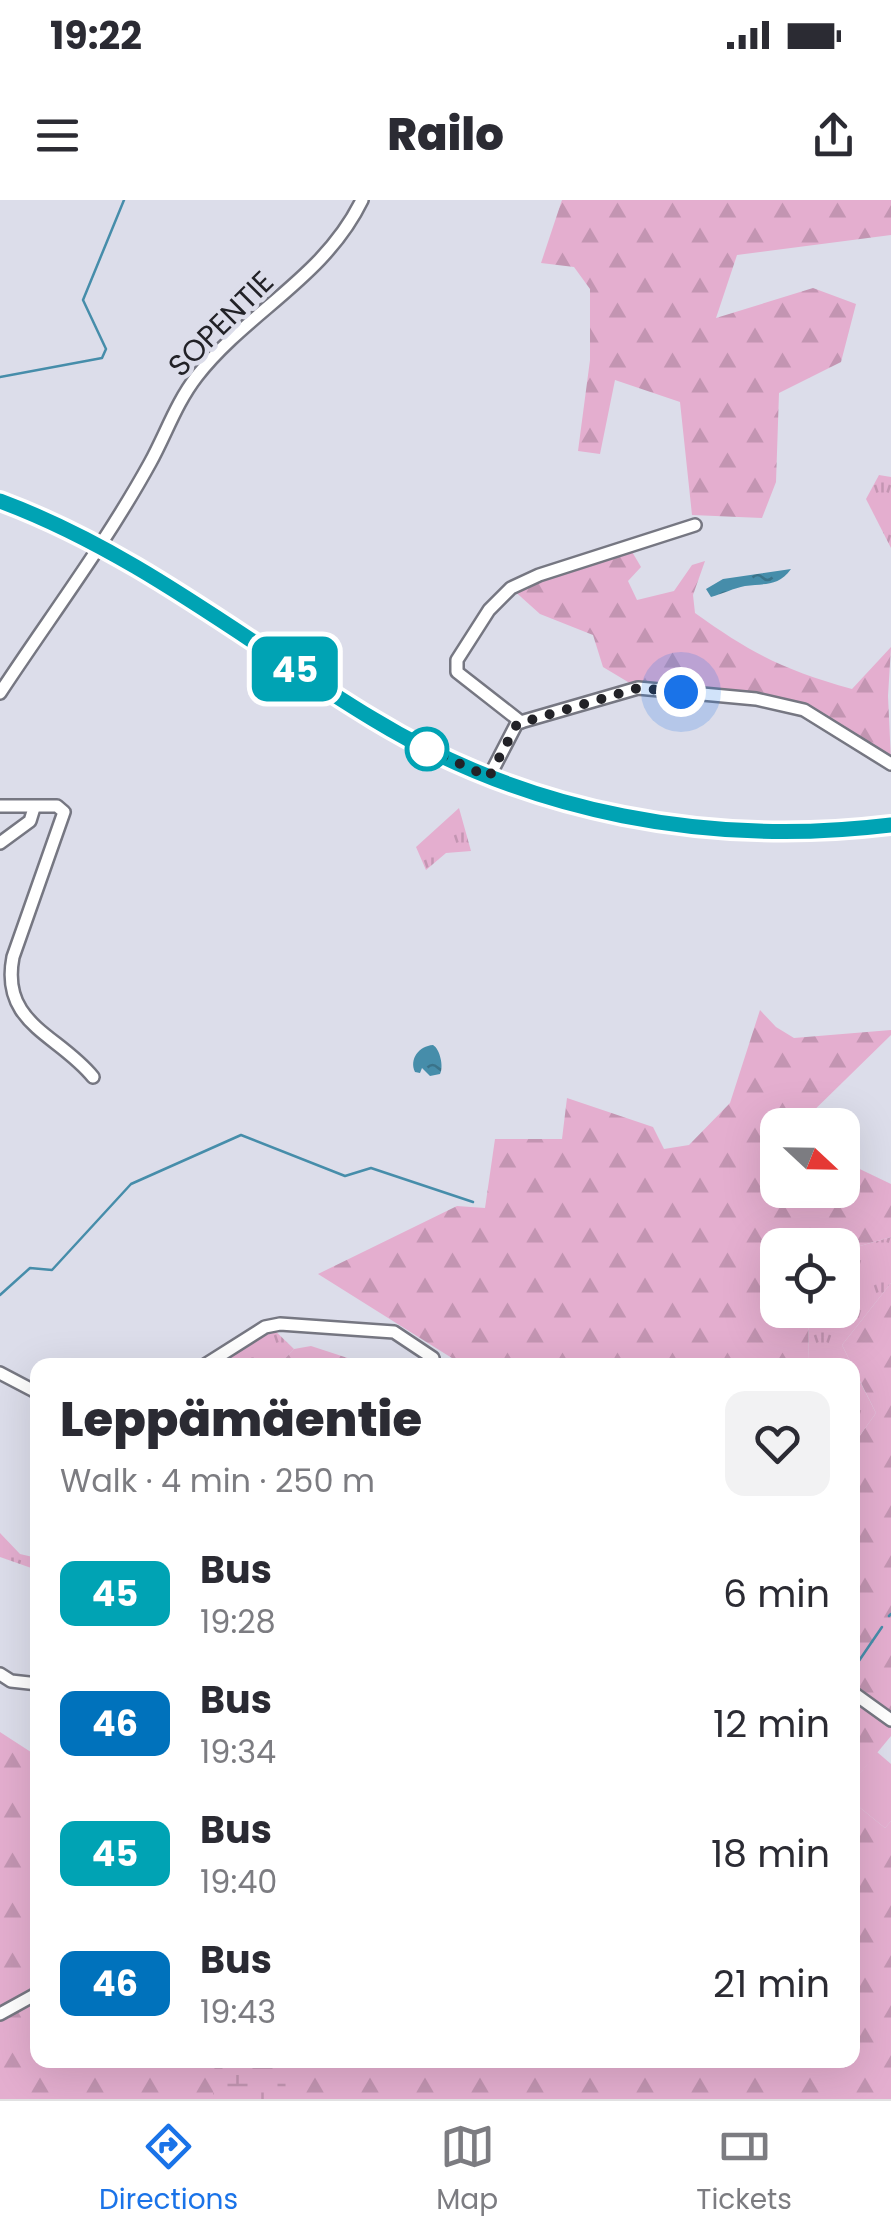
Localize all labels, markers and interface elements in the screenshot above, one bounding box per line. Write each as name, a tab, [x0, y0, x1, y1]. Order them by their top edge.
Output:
text: 19:22	[50, 9, 142, 62]
text: Railo	[387, 103, 504, 166]
icon: menu	[30, 108, 85, 163]
icon: share	[806, 108, 861, 163]
street label: SOPENTIE	[158, 261, 283, 386]
line badge: 45	[250, 636, 340, 702]
text: 45	[272, 645, 318, 694]
your location	[656, 667, 706, 717]
unlabelled marker	[406, 728, 448, 770]
north arrow	[760, 1108, 860, 1208]
map controls	[760, 1108, 860, 1328]
button: locate	[760, 1228, 860, 1328]
text: Leppämäentie	[60, 1386, 422, 1453]
button: heart	[725, 1391, 830, 1496]
text: Walk · 4 min · 250 m	[60, 1458, 375, 1503]
text: Bus	[200, 1543, 272, 1596]
text: 6 min	[723, 1567, 830, 1620]
text: 45	[92, 1569, 138, 1618]
text: 19:28	[200, 1599, 276, 1644]
text: Bus	[200, 1673, 272, 1726]
text: 12 min	[713, 1697, 830, 1750]
text: 46	[92, 1699, 138, 1748]
text: 19:34	[200, 1729, 276, 1774]
text: Bus	[200, 1803, 272, 1856]
text: 18 min	[711, 1827, 830, 1880]
text: 45	[92, 1829, 138, 1878]
text: 19:40	[200, 1859, 277, 1904]
text: Bus	[200, 1933, 272, 1986]
text: 21 min	[713, 1957, 830, 2010]
text: 46	[92, 1959, 138, 2008]
text: 19:43	[200, 1989, 276, 2034]
tab: Directions	[99, 2119, 238, 2221]
tab: Map	[436, 2119, 498, 2221]
tab: Tickets	[696, 2119, 792, 2221]

